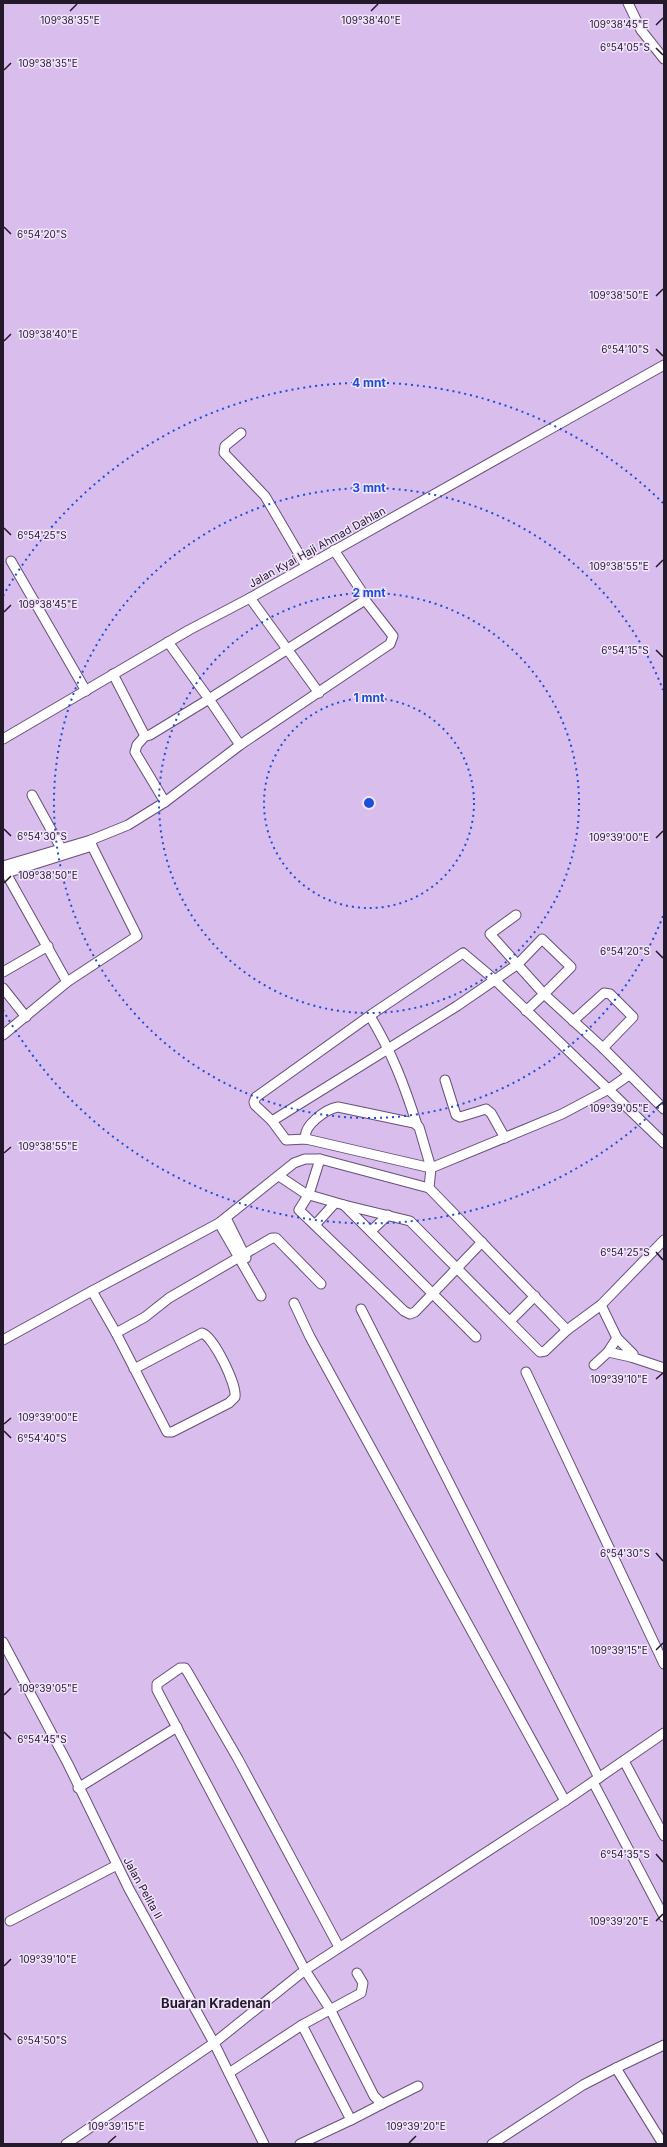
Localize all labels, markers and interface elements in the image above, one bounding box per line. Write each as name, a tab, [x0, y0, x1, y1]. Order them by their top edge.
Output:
text: 109°38'35"E	[40, 14, 100, 26]
text: 109°38'40"E	[341, 14, 401, 26]
text: 109°38'45"E	[589, 18, 649, 30]
text: 6°54'05"S	[600, 41, 650, 53]
text: 109°38'35"E	[18, 57, 78, 69]
text: 6°54'20"S	[17, 228, 67, 240]
text: 109°38'50"E	[589, 289, 649, 301]
text: 109°38'40"E	[18, 328, 78, 340]
text: 6°54'10"S	[601, 343, 649, 355]
text: 4 mnt	[352, 375, 386, 390]
text: 3 mnt	[352, 480, 386, 495]
street label: Jalan Kyai Haji Ahmad Dahlan	[246, 503, 388, 591]
text: 6°54'25"S	[17, 529, 67, 541]
text: 109°38'55"E	[589, 560, 649, 572]
text: 2 mnt	[352, 585, 386, 600]
text: 109°38'45"E	[18, 598, 78, 610]
text: 6°54'15"S	[601, 644, 649, 656]
text: 1 mnt	[354, 690, 385, 705]
centre of rings	[362, 796, 376, 810]
text: 6°54'30"S	[17, 830, 67, 842]
text: 109°39'00"E	[589, 831, 649, 843]
text: 109°38'50"E	[18, 869, 78, 881]
text: 6°54'20"S	[600, 945, 650, 957]
text: 109°39'05"E	[589, 1102, 649, 1114]
text: 109°38'55"E	[18, 1140, 78, 1152]
text: 6°54'25"S	[600, 1246, 650, 1258]
text: 109°39'10"E	[590, 1373, 648, 1385]
text: 109°39'00"E	[18, 1411, 78, 1423]
text: 6°54'40"S	[17, 1432, 67, 1444]
text: 6°54'30"S	[600, 1547, 650, 1559]
text: 109°39'15"E	[590, 1644, 648, 1656]
text: 109°39'05"E	[18, 1682, 78, 1694]
text: 6°54'45"S	[17, 1733, 67, 1745]
text: 6°54'35"S	[600, 1848, 650, 1860]
street label: Jalan Pelita II	[120, 1855, 166, 1921]
text: 109°39'20"E	[589, 1915, 649, 1927]
text: 109°39'10"E	[19, 1953, 77, 1965]
district label: Buaran Kradenan	[161, 1995, 271, 2011]
text: 6°54'50"S	[17, 2034, 67, 2046]
text: 109°39'15"E	[87, 2120, 145, 2132]
text: 109°39'20"E	[386, 2120, 446, 2132]

